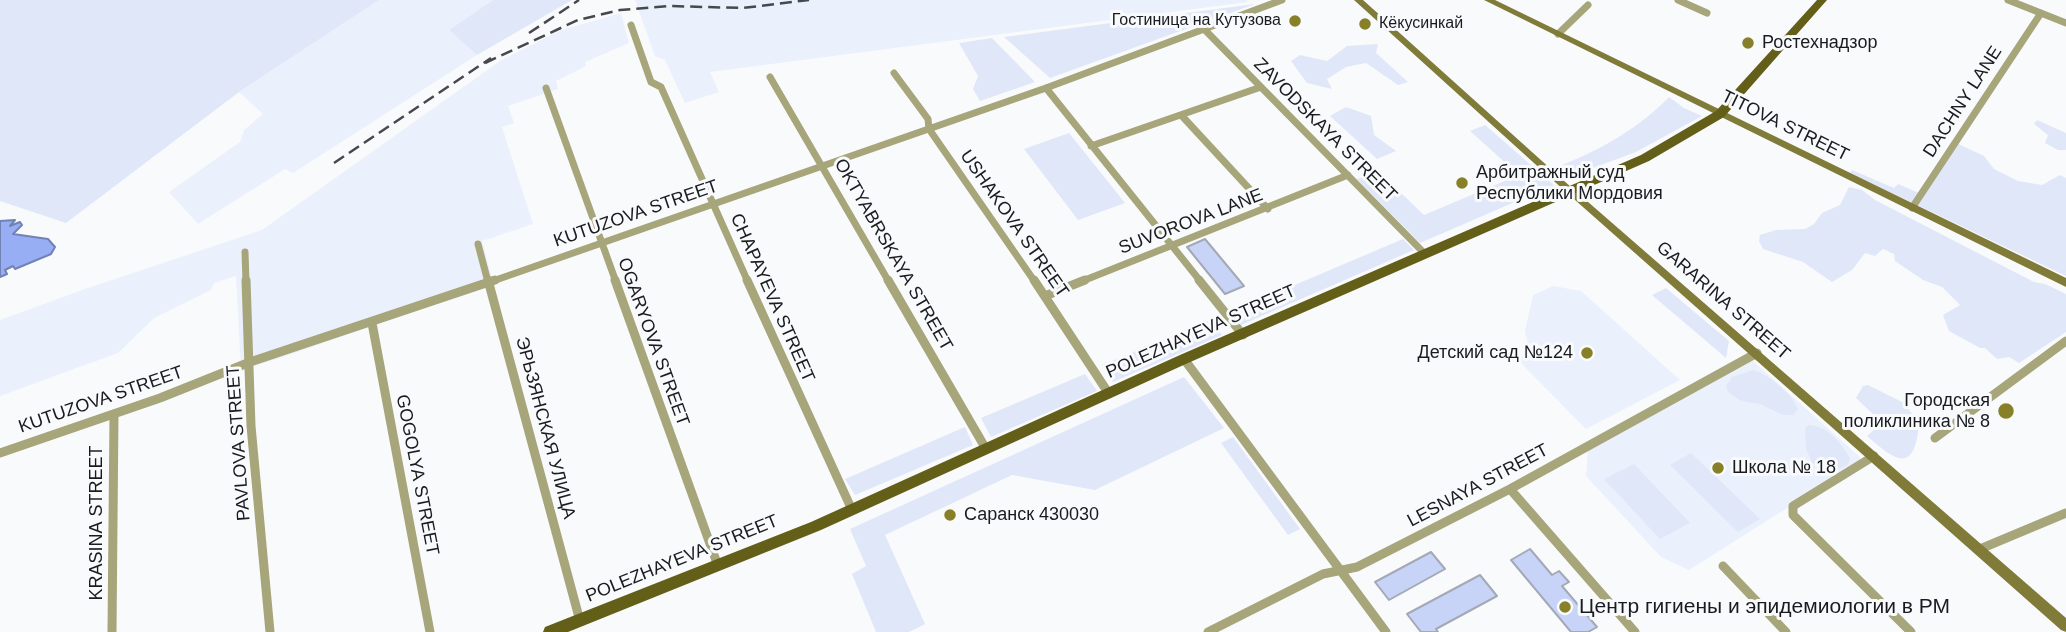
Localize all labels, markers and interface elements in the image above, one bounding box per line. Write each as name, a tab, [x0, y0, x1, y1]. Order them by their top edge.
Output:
place label: Гостиница на Кутузова	[1112, 11, 1281, 31]
marker: Гостиница на Кутузова	[1287, 13, 1303, 29]
place label: Кёкусинкай	[1379, 14, 1463, 34]
marker: Кёкусинкай	[1357, 16, 1373, 32]
place label: Ростехнадзор	[1762, 32, 1877, 54]
marker: Ростехнадзор	[1740, 35, 1756, 51]
street label: DACHNY LANE	[1919, 42, 2007, 162]
street label: ZAVODSKAYA STREET	[1249, 54, 1401, 206]
street label: TITOVA STREET	[1718, 86, 1852, 166]
street label: USHAKOVA STREET	[955, 146, 1073, 302]
street label: OKTYABRSKAYA STREET	[829, 155, 957, 355]
place label: Арбитражный суд Республики Мордовия	[1476, 162, 1663, 204]
marker: Арбитражный суд Республики Мордовия	[1454, 175, 1470, 191]
street label: KUTUZOVA STREET	[551, 176, 721, 252]
street label: SUVOROVA LANE	[1116, 185, 1266, 259]
street label: CHAPAYEVA STREET	[725, 210, 819, 386]
street label: GARARINA STREET	[1652, 237, 1794, 365]
street label: OGARYOVA STREET	[613, 255, 693, 429]
street label: POLEZHAYEVA STREET	[1103, 280, 1299, 384]
street label: ЭРЬЗЯНСКАЯ УЛИЦА	[510, 335, 580, 521]
place label: Детский сад №124	[1418, 342, 1573, 364]
marker: Детский сад №124	[1579, 345, 1595, 361]
street label: KUTUZOVA STREET	[16, 362, 186, 438]
street label: PAVLOVA STREET	[223, 364, 255, 522]
place label: Городская поликлиника № 8	[1844, 390, 1990, 432]
street label: GOGOLYA STREET	[391, 393, 443, 557]
marker: Городская поликлиника № 8	[1996, 401, 2016, 421]
street label: LESNAYA STREET	[1404, 440, 1552, 532]
street label: KRASINA STREET	[86, 445, 108, 601]
place label: Школа № 18	[1732, 457, 1836, 479]
marker: Школа № 18	[1710, 460, 1726, 476]
place label: Саранск 430030	[964, 504, 1099, 526]
marker: Саранск 430030	[942, 507, 958, 523]
street label: POLEZHAYEVA STREET	[583, 511, 781, 607]
place label: Центр гигиены и эпидемиологии в РМ	[1579, 594, 1950, 620]
marker: Центр гигиены и эпидемиологии в РМ	[1557, 599, 1573, 615]

